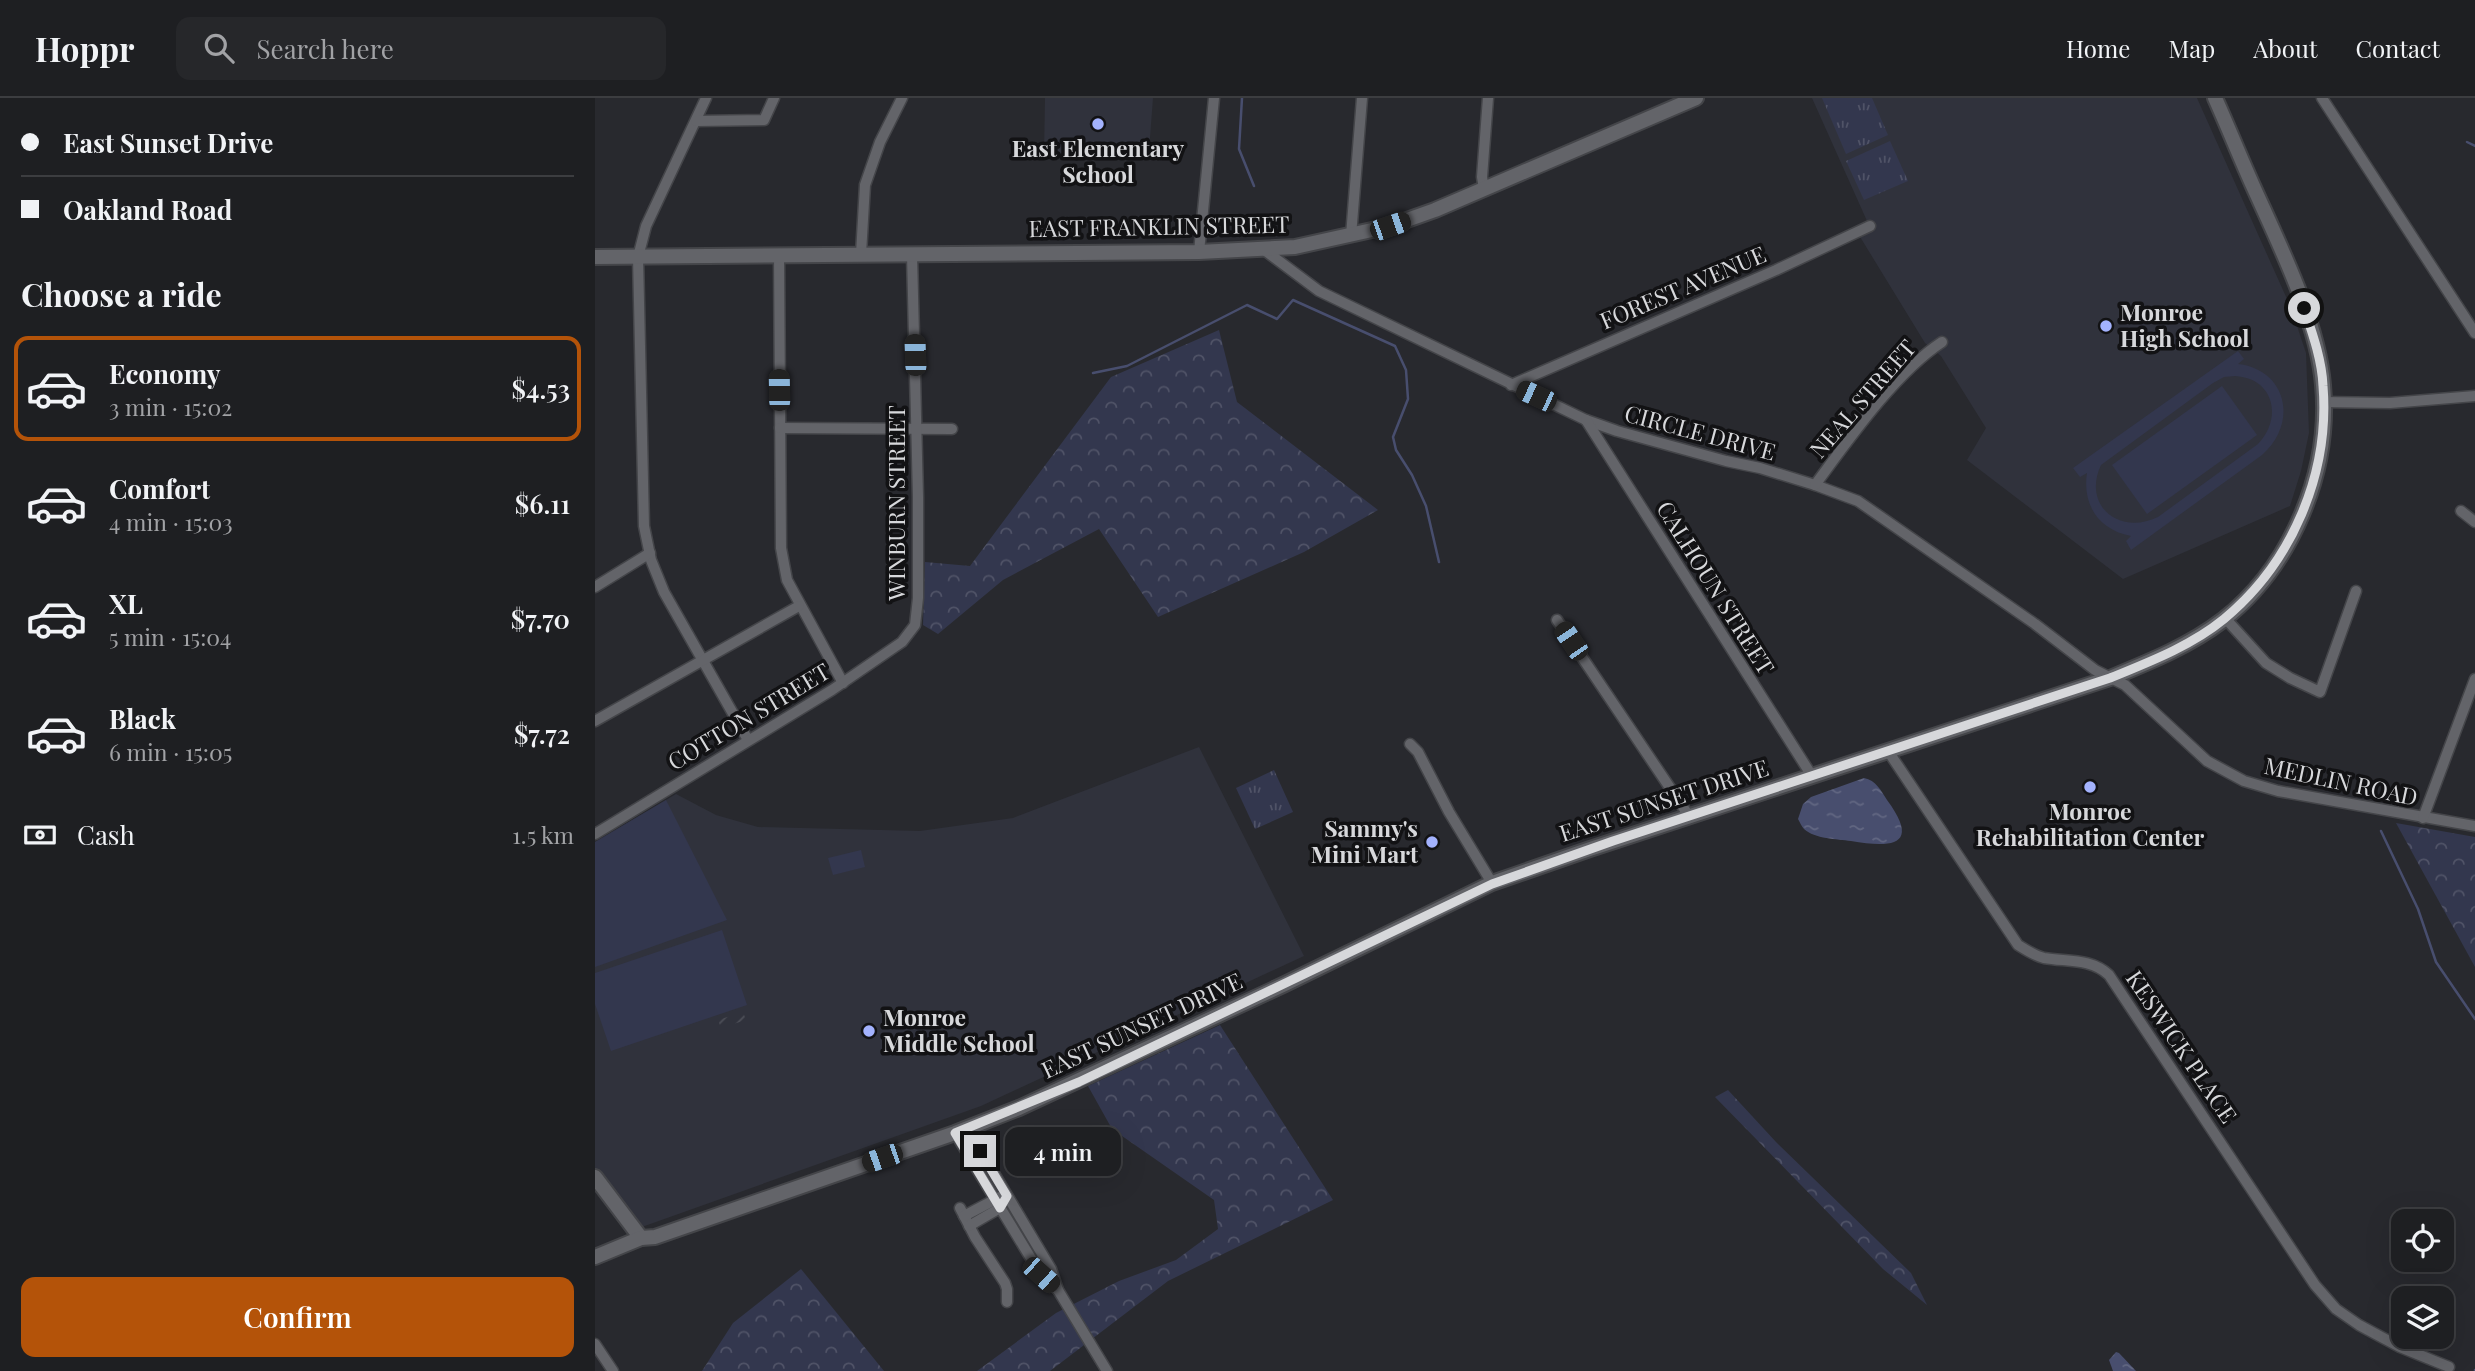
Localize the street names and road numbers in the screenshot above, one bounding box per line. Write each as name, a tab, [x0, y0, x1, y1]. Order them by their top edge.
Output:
street label: EAST FRANKLIN STREET	[1028, 208, 1290, 243]
street label: FOREST AVENUE	[1595, 238, 1770, 336]
street label: NEAL STREET	[1802, 332, 1922, 464]
street label: CIRCLE DRIVE	[1621, 396, 1779, 467]
street label: WINBURN STREET	[880, 405, 911, 602]
street label: CALHOUN STREET	[1650, 495, 1782, 680]
street label: COTTON STREET	[661, 655, 835, 776]
street label: MEDLIN ROAD	[2262, 749, 2421, 812]
street label: EAST SUNSET DRIVE	[1555, 751, 1772, 848]
street label: EAST SUNSET DRIVE	[1036, 964, 1247, 1085]
street label: KESWICK PLACE	[2120, 964, 2245, 1128]

